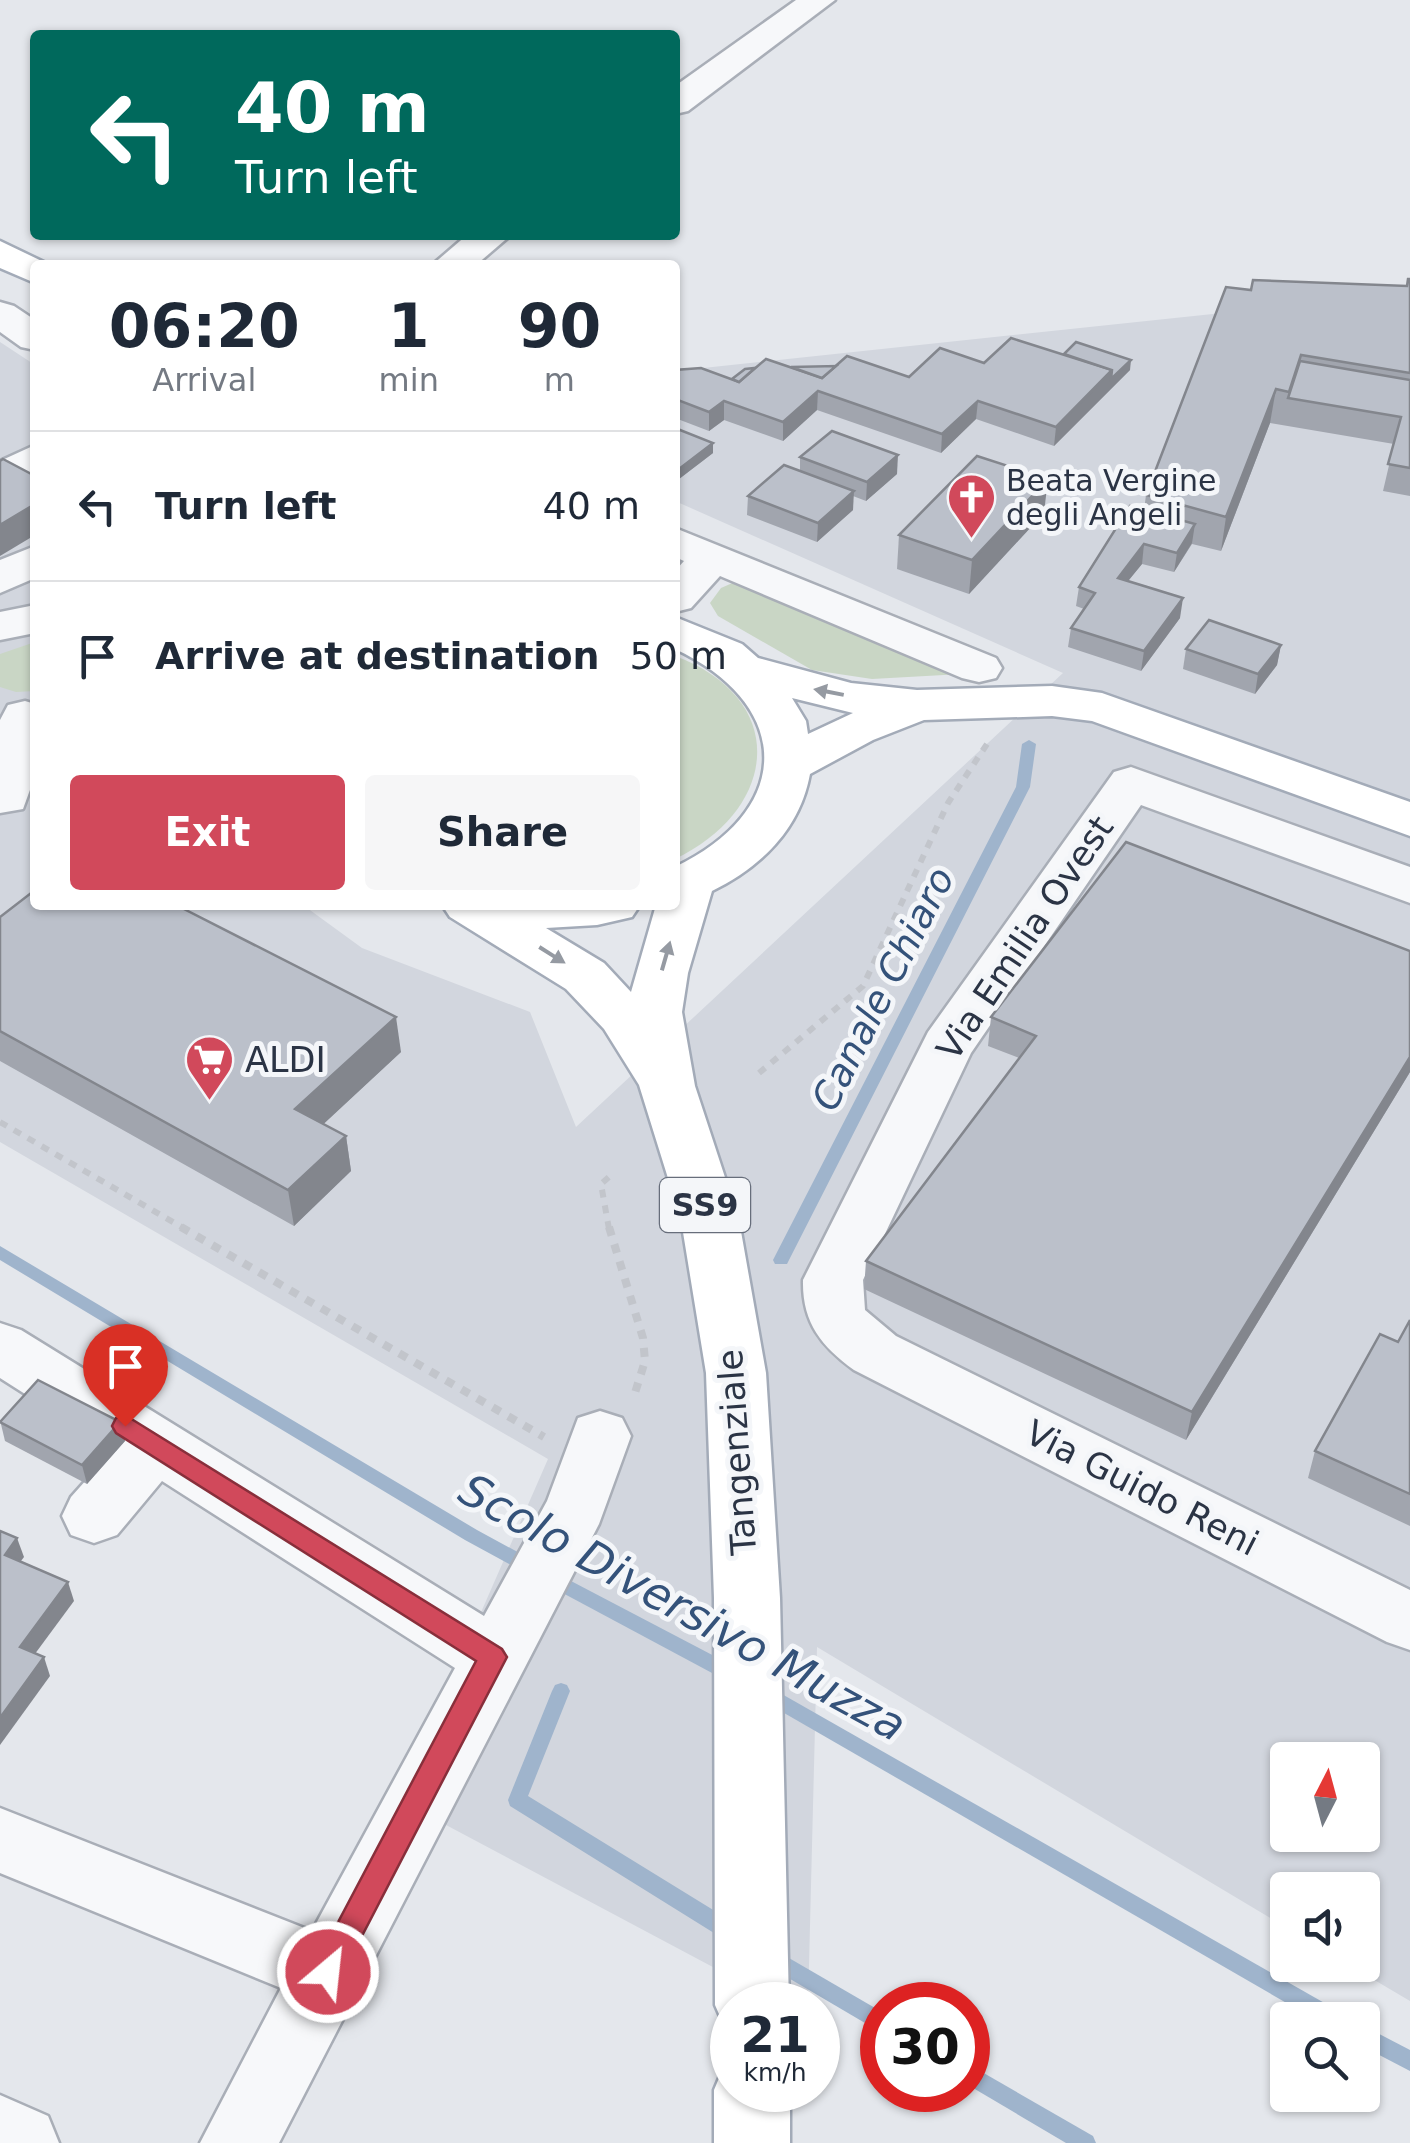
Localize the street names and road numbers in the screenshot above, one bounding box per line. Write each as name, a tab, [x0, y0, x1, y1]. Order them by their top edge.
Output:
street label: Via Emilia Ovest	[929, 809, 1121, 1067]
road number: SS9	[660, 1178, 750, 1232]
street label: Tangenziale	[710, 1348, 764, 1557]
street label: Via Guido Reni	[1019, 1412, 1265, 1564]

